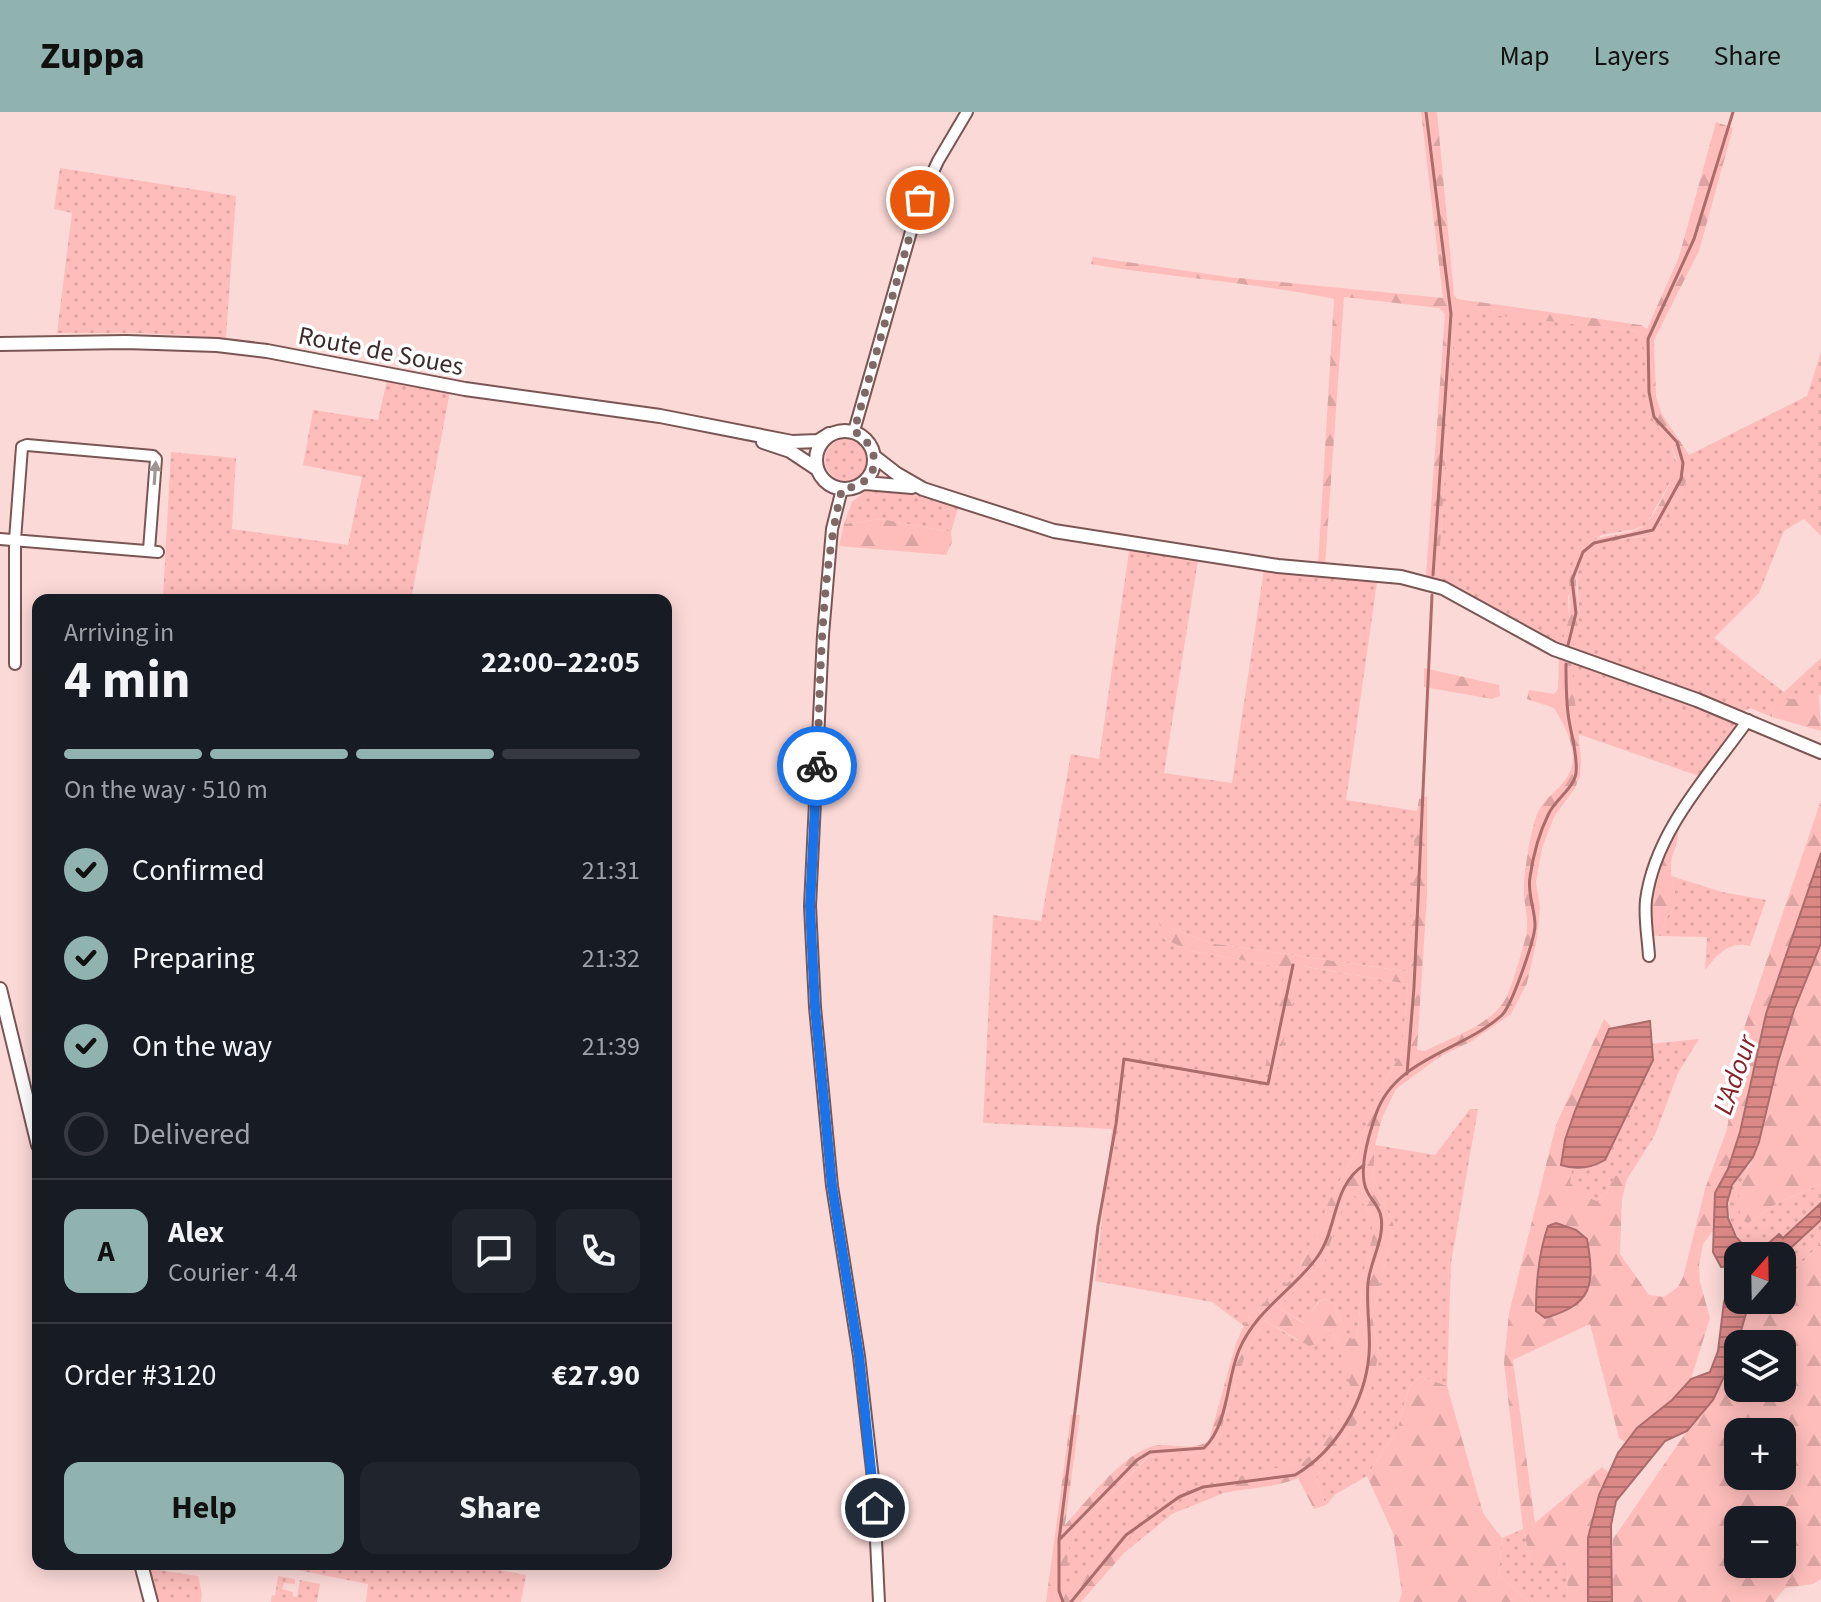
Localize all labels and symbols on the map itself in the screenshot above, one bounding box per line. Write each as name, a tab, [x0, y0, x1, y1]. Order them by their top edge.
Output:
pin	[886, 166, 954, 234]
street label: Route de Soues	[295, 317, 467, 385]
one-way arrow	[149, 460, 162, 485]
courier	[777, 726, 857, 806]
water label: L'Adour	[1703, 1029, 1768, 1120]
north arrow	[1724, 1242, 1796, 1314]
pin	[841, 1474, 909, 1542]

